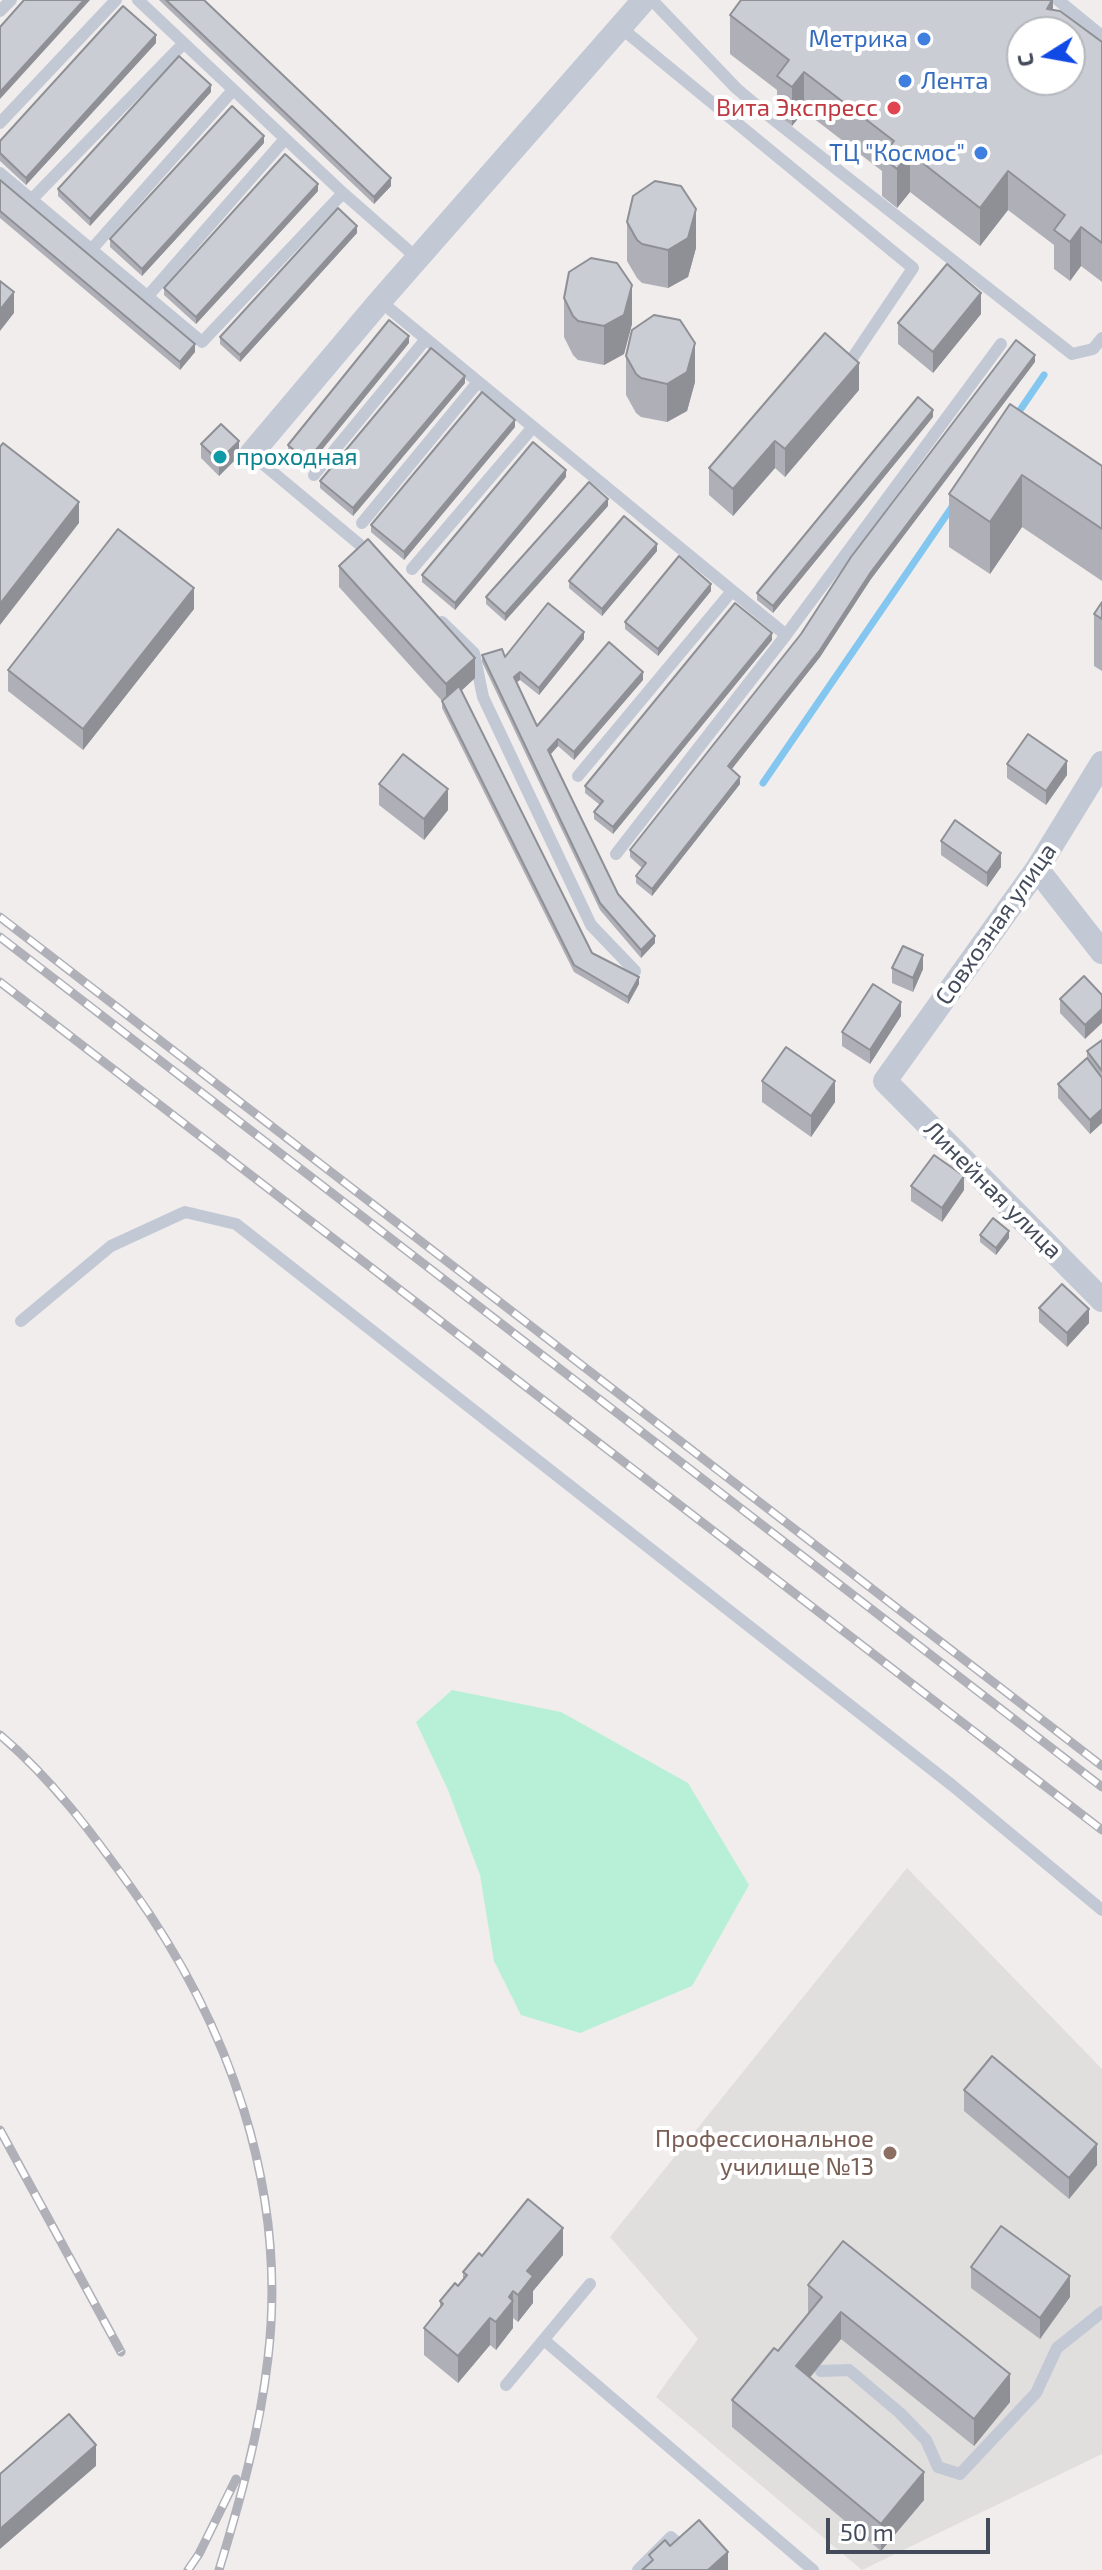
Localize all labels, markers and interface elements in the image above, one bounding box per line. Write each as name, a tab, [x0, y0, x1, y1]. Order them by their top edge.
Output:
north arrow	[1006, 16, 1086, 96]
place label: Метрика	[809, 25, 908, 53]
marker: Метрика	[915, 30, 933, 48]
text: С	[1010, 51, 1038, 69]
place label: Лента	[921, 67, 989, 95]
marker: Лента	[896, 72, 914, 90]
place label: Вита Экспресс	[716, 94, 878, 122]
marker: Вита Экспресс	[885, 99, 903, 117]
place label: ТЦ "Космос"	[829, 139, 965, 167]
marker: ТЦ "Космос"	[972, 144, 990, 162]
place label: проходная	[236, 443, 357, 471]
marker: проходная	[211, 448, 229, 466]
street label: Совхозная улица	[929, 837, 1063, 1011]
street label: Линейная улица	[918, 1115, 1068, 1265]
place label: Профессиональное училище №13	[655, 2125, 874, 2181]
marker: Профессиональное училище №13	[881, 2144, 899, 2162]
scale bar	[830, 2502, 994, 2552]
text: 50 m	[840, 2517, 894, 2546]

